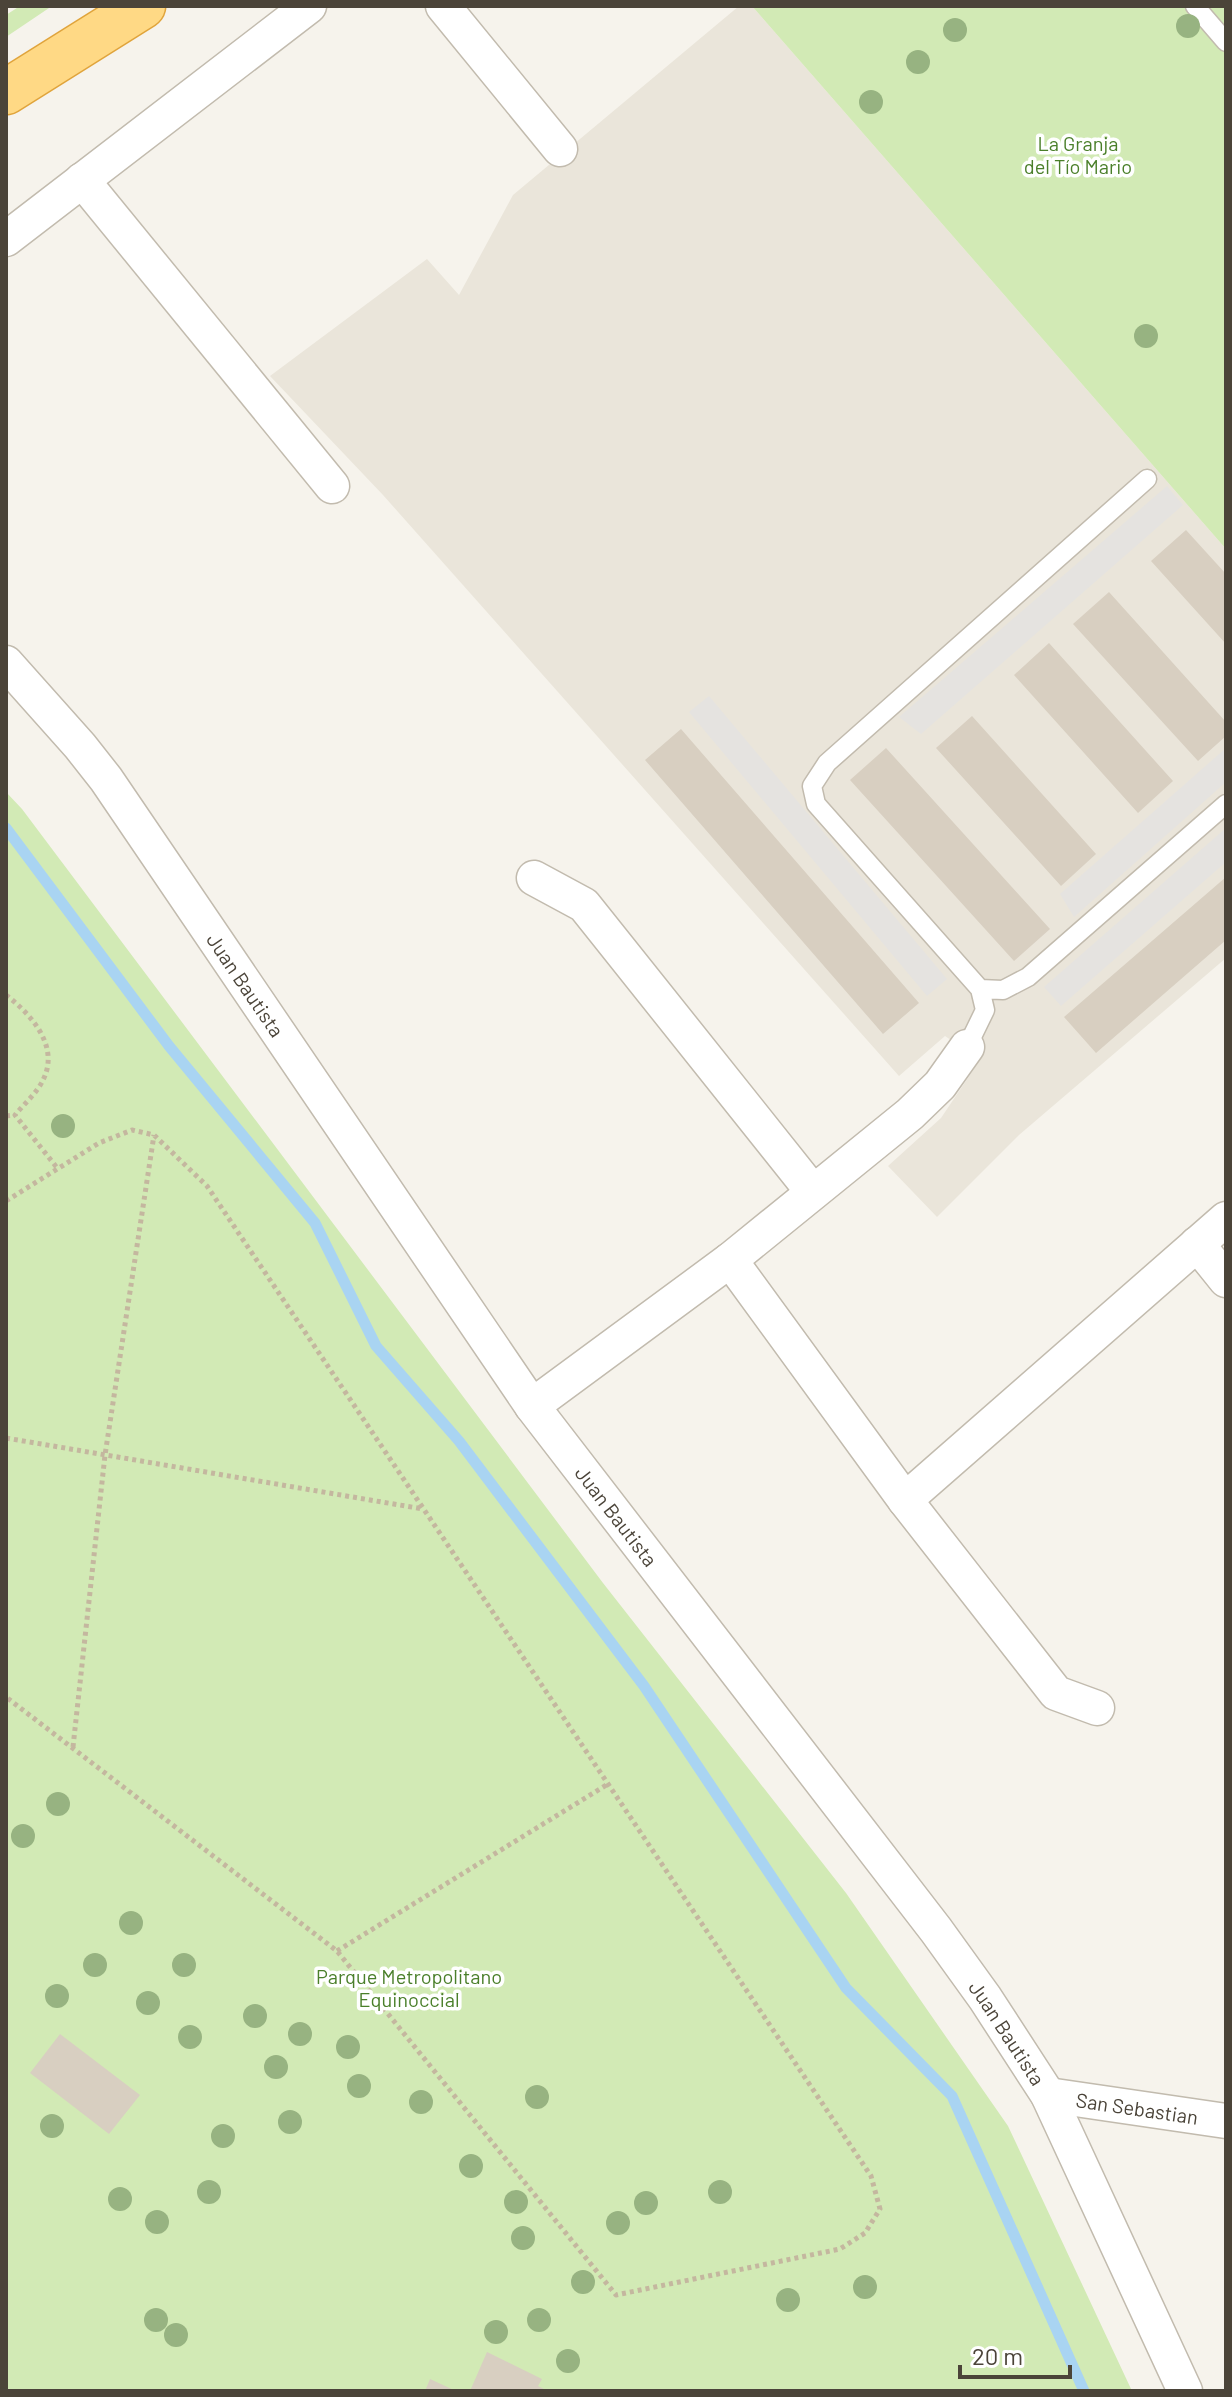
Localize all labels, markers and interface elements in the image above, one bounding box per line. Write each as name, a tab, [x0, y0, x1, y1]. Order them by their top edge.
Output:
park label: La Granja del Tío Mario	[1024, 131, 1132, 178]
street label: Juan Bautista	[202, 928, 290, 1041]
street label: Juan Bautista	[571, 1461, 663, 1571]
park label: Parque Metropolitano Equinoccial	[316, 1964, 502, 2011]
street label: Juan Bautista	[964, 1976, 1050, 2090]
street label: San Sebastian	[1074, 2087, 1200, 2129]
scale bar	[960, 2329, 1070, 2379]
text: 20 m	[972, 2341, 1023, 2370]

